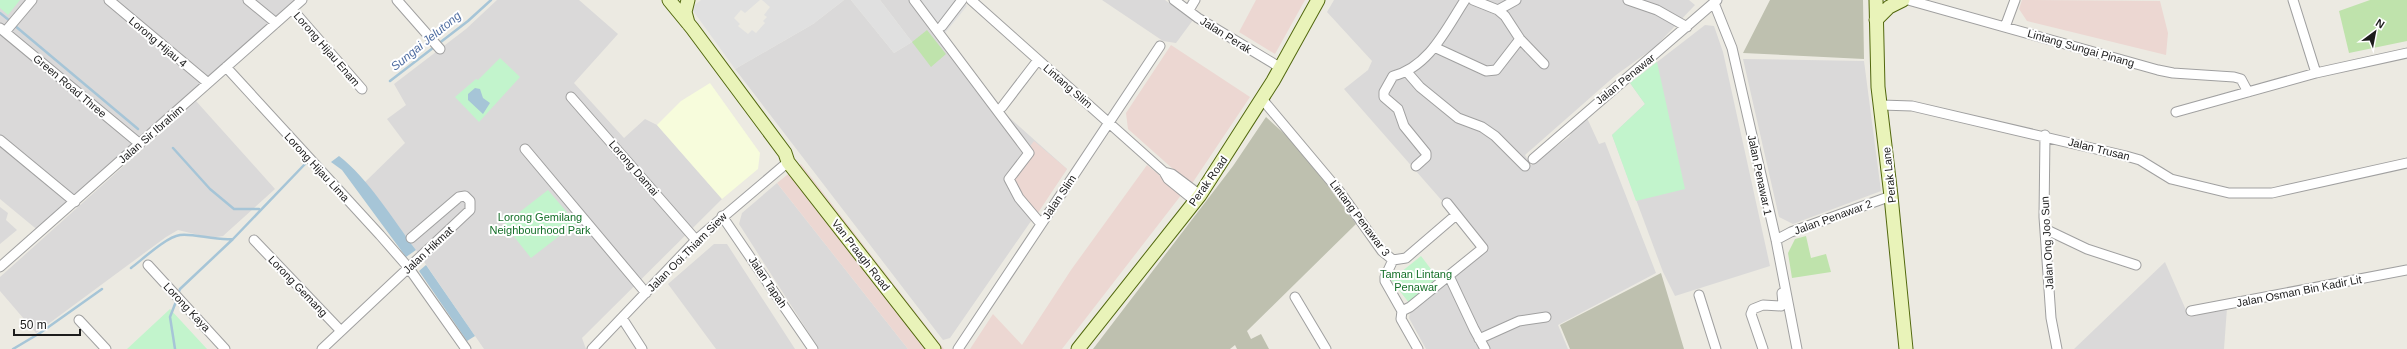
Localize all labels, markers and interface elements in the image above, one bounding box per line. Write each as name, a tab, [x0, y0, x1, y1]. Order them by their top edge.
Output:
water label: Sungai Jelutong	[388, 8, 464, 74]
street label: Lorong Hijau Enam	[292, 10, 362, 88]
north arrow	[2355, 12, 2395, 52]
street label: Lorong Hijau 4	[127, 14, 189, 70]
street label: Jalan Perak	[1198, 15, 1254, 56]
text: N	[2374, 16, 2387, 31]
street label: Lintang Sungai Pinang	[2026, 27, 2136, 69]
street label: Jalan Penawar	[1593, 51, 1657, 107]
street label: Green Road Three	[31, 52, 109, 120]
street label: Lintang Slim	[1041, 62, 1095, 110]
street label: Jalan Sir Ibrahim	[116, 102, 186, 166]
street label: Lorong Hijau Lima	[282, 130, 352, 204]
street label: Jalan Penawar 1	[1746, 134, 1774, 216]
street label: Jalan Trusan	[2067, 136, 2131, 162]
street label: Lorong Damai	[607, 138, 661, 198]
street label: Perak Lane	[1880, 146, 1898, 204]
street label: Perak Road	[1186, 154, 1230, 208]
street label: Jalan Slim	[1040, 173, 1078, 221]
street label: Lintang Penawar 3	[1328, 178, 1392, 258]
street label: Jalan Ong Joo Sun	[2039, 196, 2055, 290]
street label: Jalan Penawar 2	[1792, 197, 1874, 237]
street label: Jalan Ooi Thiam Siew	[645, 210, 729, 294]
park label: Lorong Gemilang Neighbourhood Park	[490, 211, 591, 236]
street label: Van Praagh Road	[830, 217, 892, 293]
street label: Jalan Hikmat	[401, 224, 455, 276]
street label: Lorong Gemang	[266, 253, 330, 319]
street label: Jalan Tapah	[746, 254, 790, 310]
park label: Taman Lintang Penawar	[1380, 268, 1452, 293]
street label: Jalan Osman Bin Kadir Lit	[2235, 273, 2363, 309]
street label: Lorong Kaya	[161, 280, 213, 335]
scale bar	[14, 311, 80, 337]
text: 50 m	[20, 318, 47, 332]

